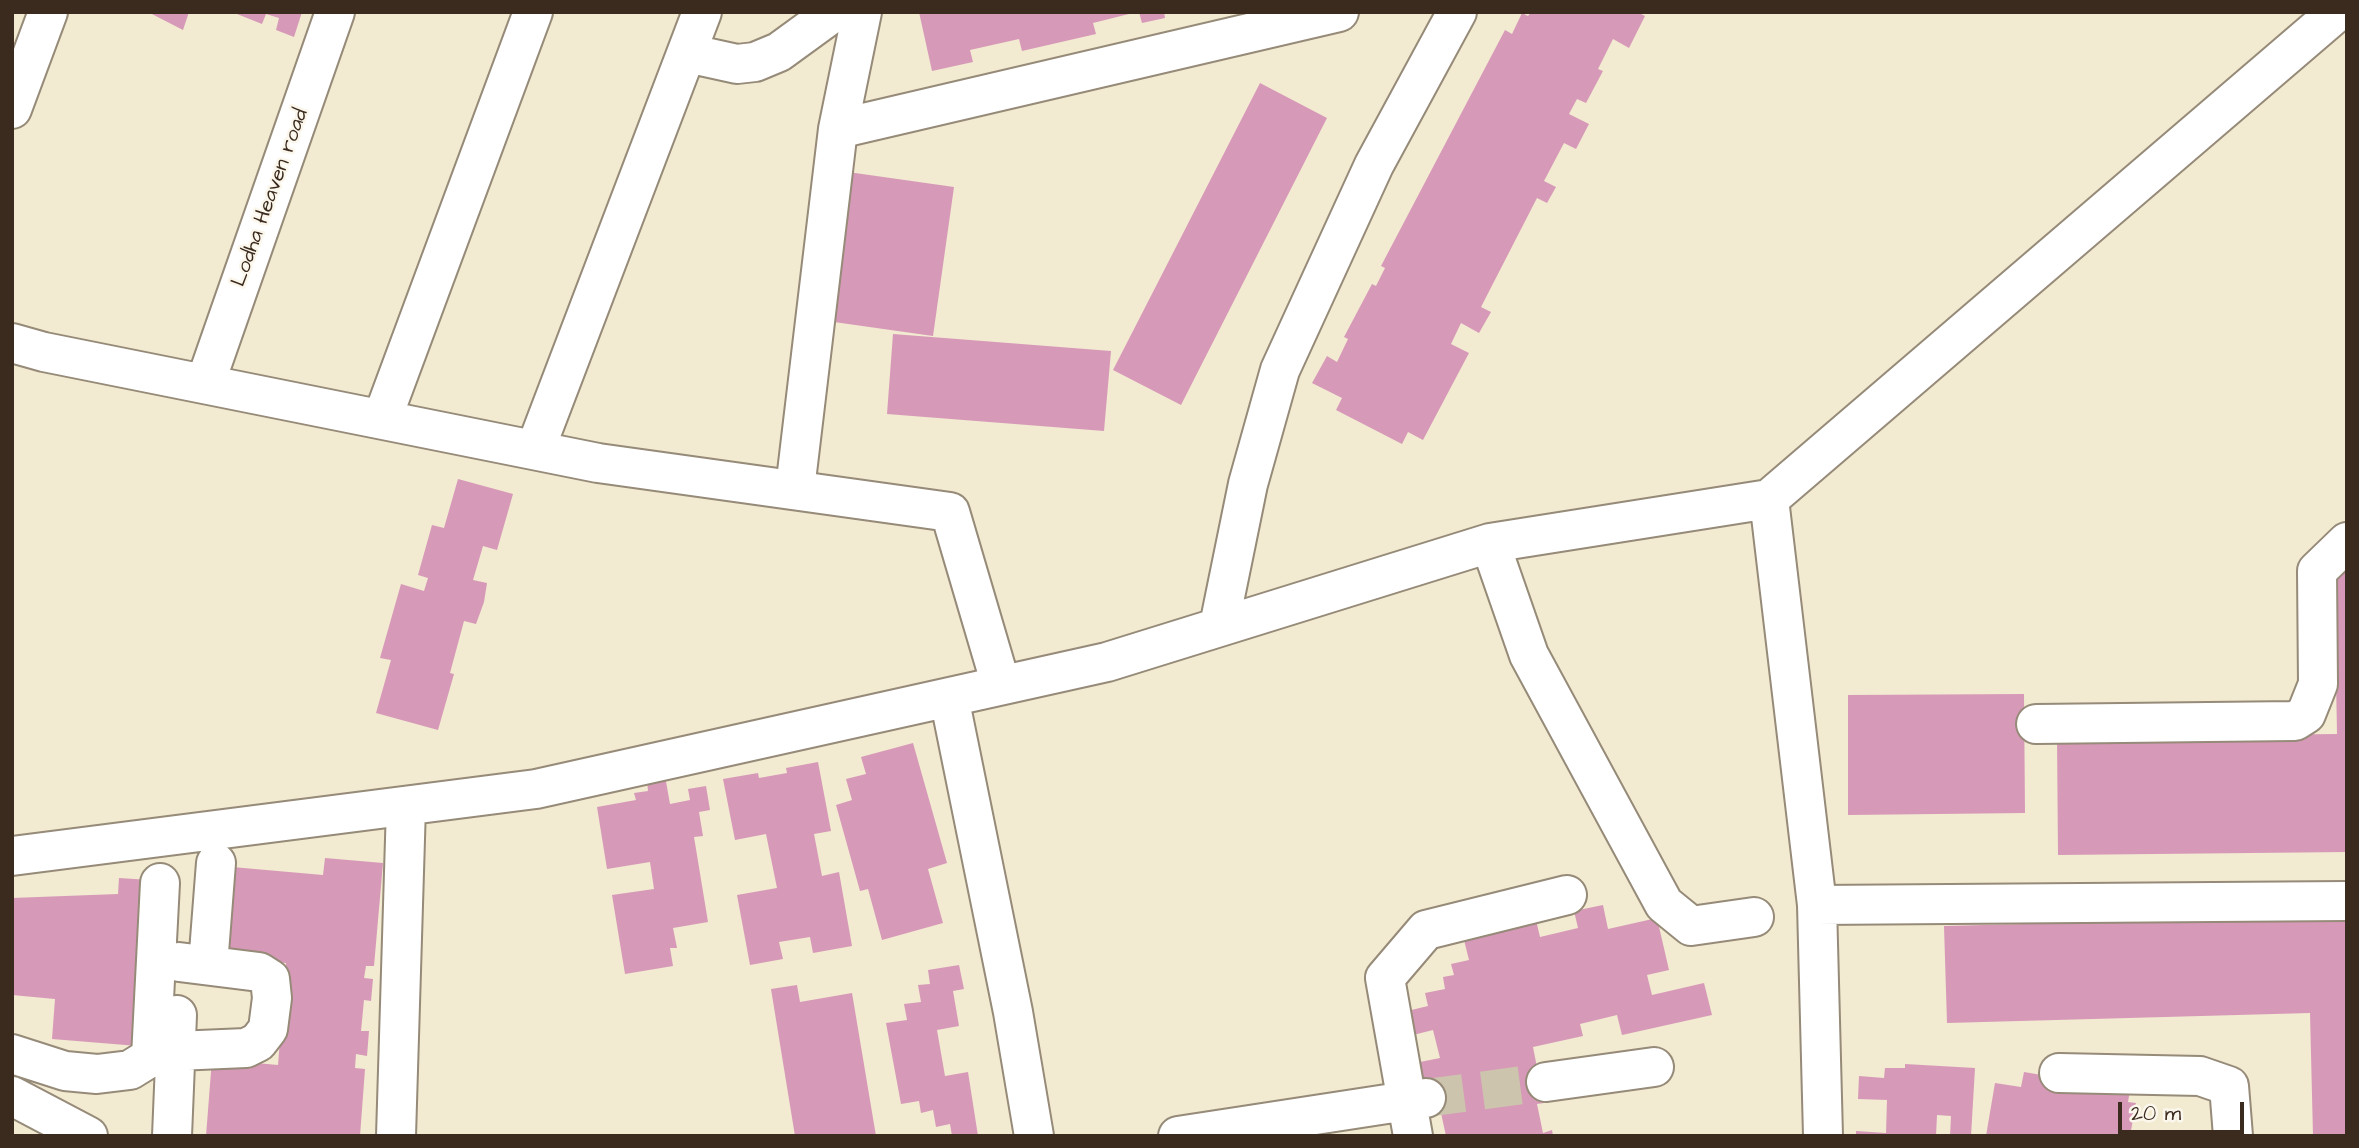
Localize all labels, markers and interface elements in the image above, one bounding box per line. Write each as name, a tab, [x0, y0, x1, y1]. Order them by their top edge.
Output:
street label: Lodha Heaven road	[227, 106, 315, 290]
scale bar	[2121, 1088, 2247, 1132]
text: 20 m	[2131, 1099, 2181, 1128]

